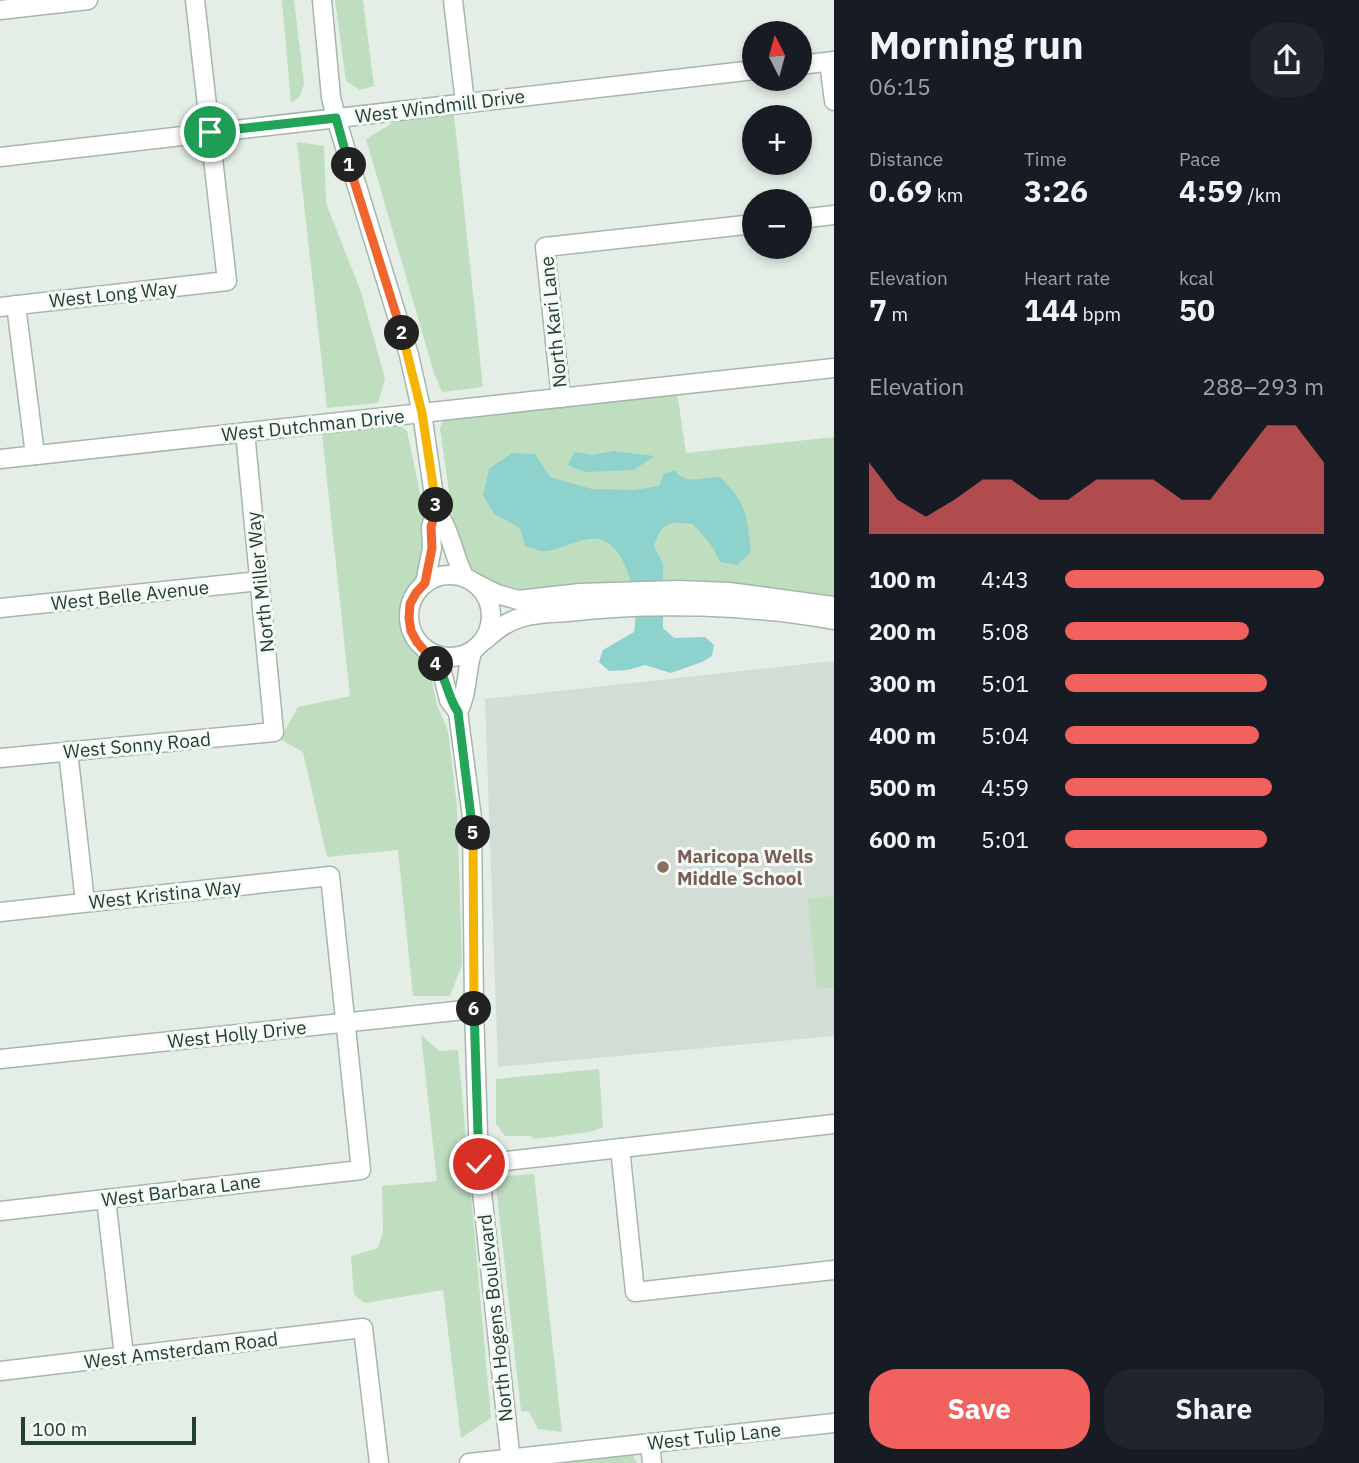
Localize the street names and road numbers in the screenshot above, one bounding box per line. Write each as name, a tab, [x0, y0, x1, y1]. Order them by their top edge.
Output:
street label: West Windmill Drive	[354, 84, 526, 128]
street label: North Kari Lane	[534, 255, 572, 389]
street label: West Long Way	[48, 275, 179, 313]
street label: West Dutchman Drive	[220, 403, 406, 447]
street label: North Miller Way	[241, 510, 279, 654]
street label: West Belle Avenue	[50, 575, 210, 615]
street label: West Sonny Road	[62, 727, 212, 763]
street label: West Kristina Way	[88, 874, 243, 914]
street label: West Holly Drive	[166, 1015, 308, 1053]
street label: West Barbara Lane	[100, 1168, 262, 1212]
street label: North Hogens Boulevard	[472, 1213, 518, 1423]
street label: West Amsterdam Road	[83, 1326, 279, 1374]
street label: West Tulip Lane	[646, 1417, 782, 1455]

